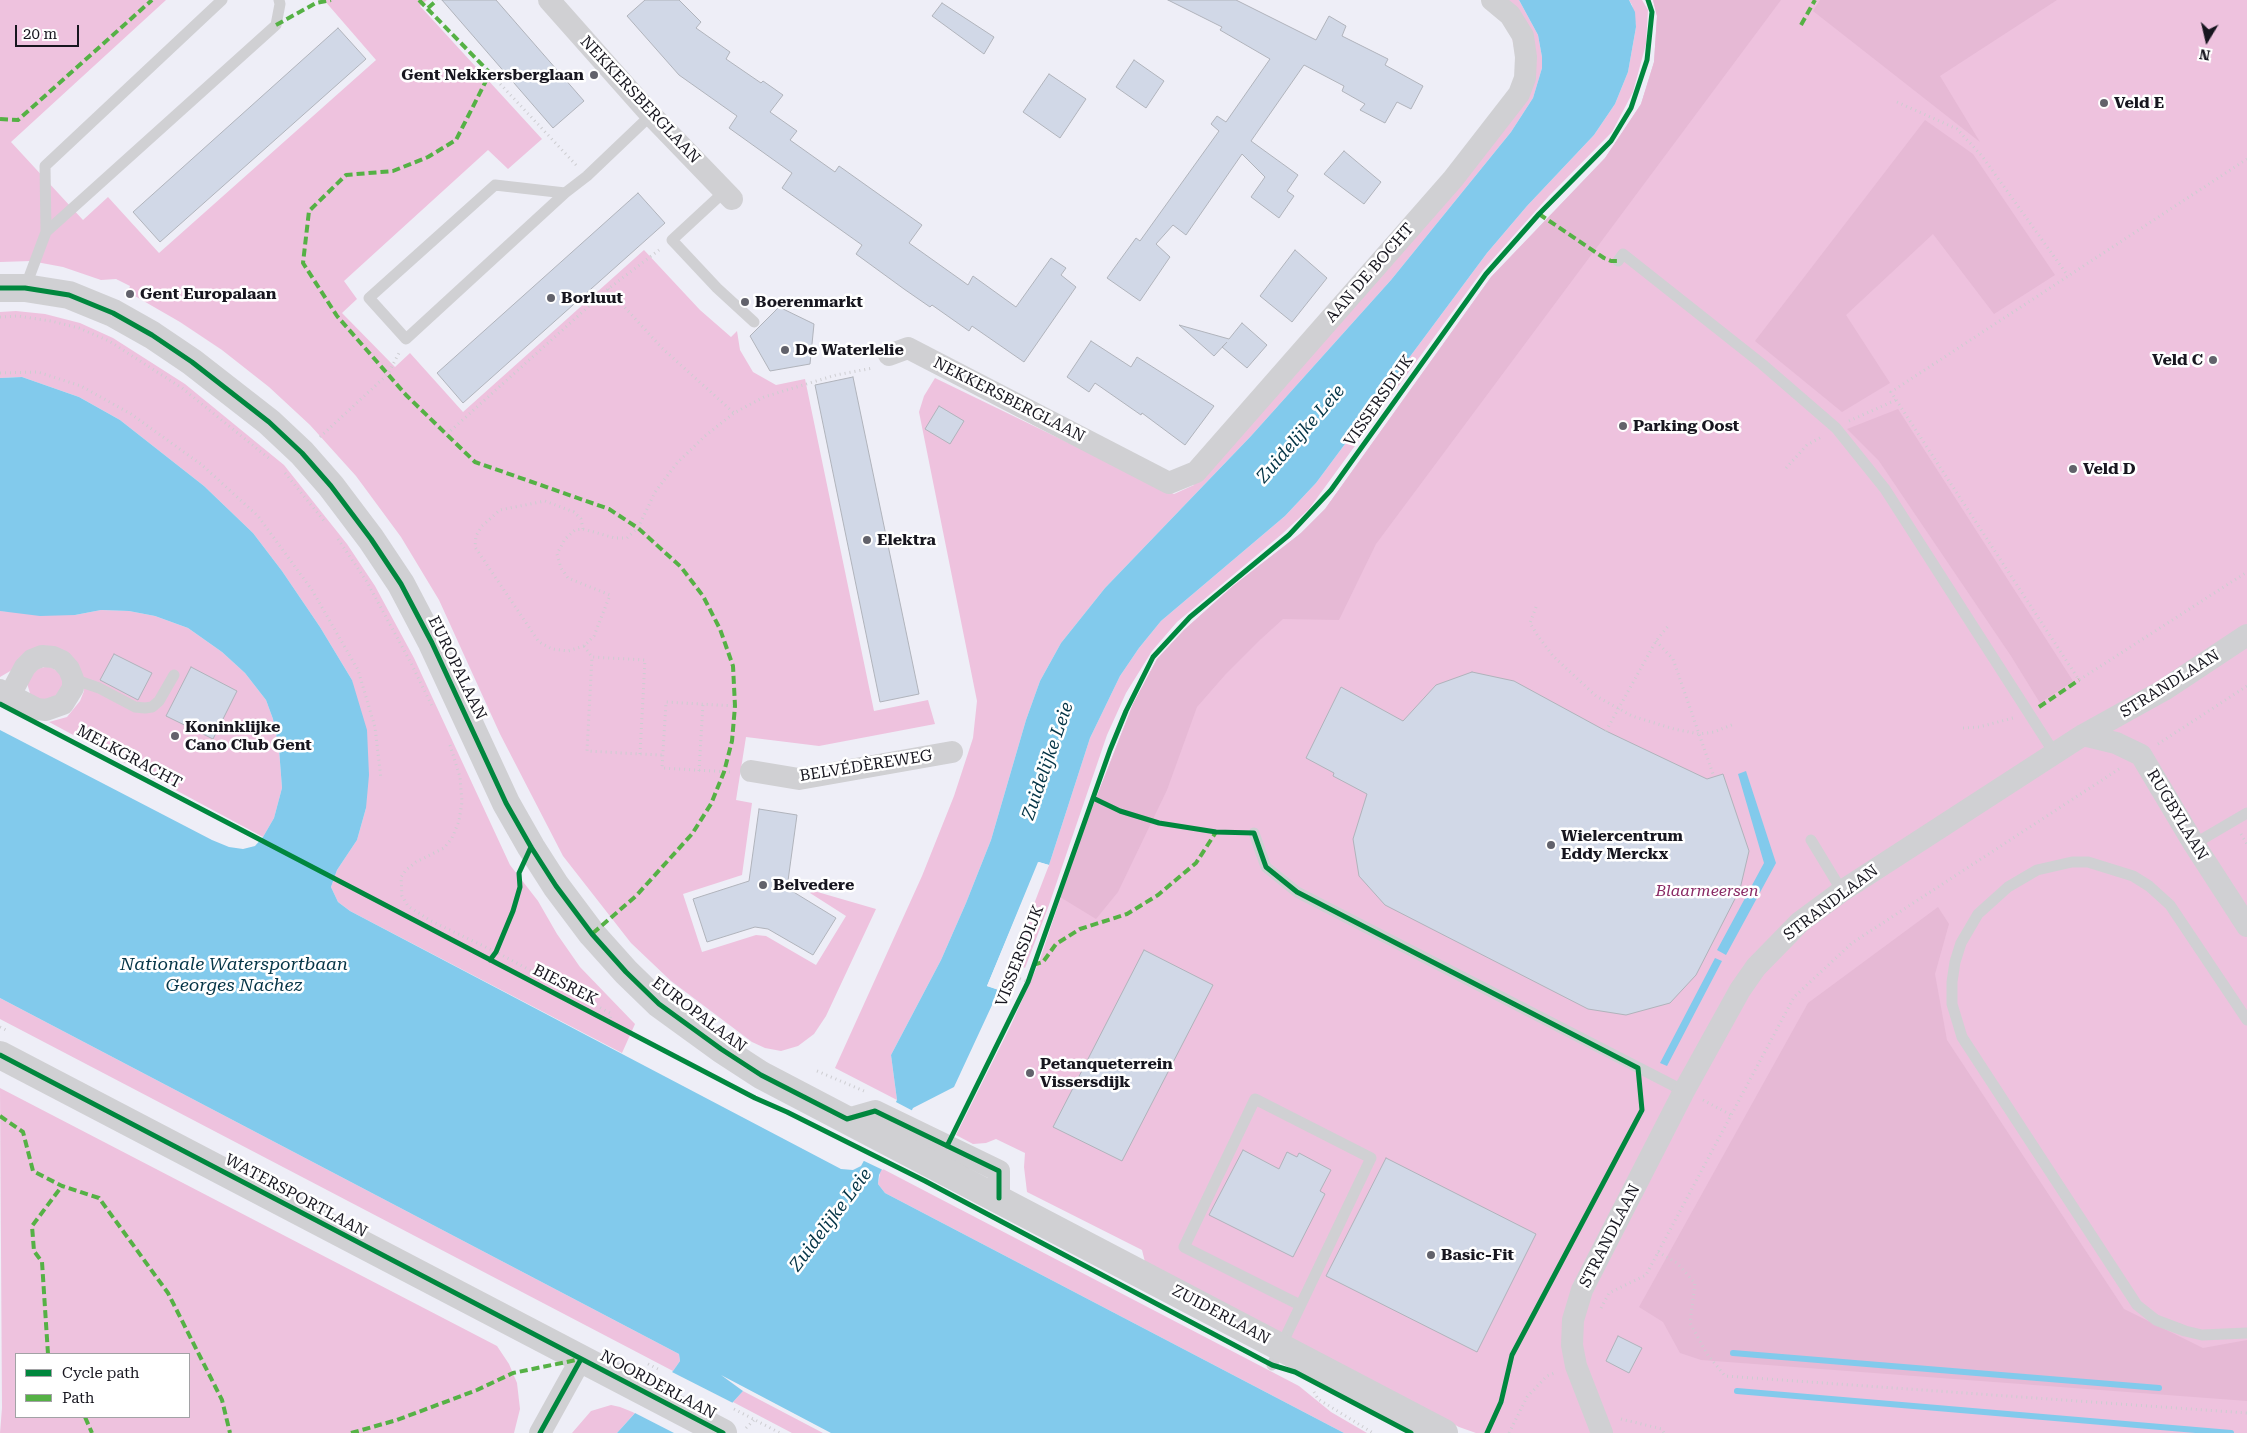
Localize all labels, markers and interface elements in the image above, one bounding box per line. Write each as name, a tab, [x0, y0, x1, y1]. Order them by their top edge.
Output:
scale bar	[18, 15, 81, 47]
north arrow	[2182, 15, 2232, 65]
text: 20 m	[23, 25, 57, 43]
street label: NEKKERSBERGLAAN	[576, 32, 704, 168]
text: N	[2198, 46, 2211, 64]
place label: Gent Nekkersberglaan	[401, 65, 584, 85]
marker: Gent Nekkersberglaan	[588, 69, 600, 81]
place label: Veld E	[2114, 93, 2164, 113]
marker: Veld E	[2098, 97, 2110, 109]
street label: AAN DE BOCHT	[1322, 219, 1418, 327]
place label: Gent Europalaan	[140, 284, 276, 304]
marker: Gent Europalaan	[124, 288, 136, 300]
place label: Borluut	[561, 288, 623, 308]
marker: Borluut	[545, 292, 557, 304]
place label: Boerenmarkt	[755, 292, 863, 312]
marker: Boerenmarkt	[739, 296, 751, 308]
place label: De Waterlelie	[795, 340, 904, 360]
marker: De Waterlelie	[779, 344, 791, 356]
place label: Veld C	[2152, 350, 2203, 370]
street label: VISSERSDIJK	[1340, 352, 1418, 450]
street label: NEKKERSBERGLAAN	[930, 353, 1088, 447]
marker: Veld C	[2207, 354, 2219, 366]
water label: Zuidelijke Leie	[1252, 380, 1350, 488]
place label: Parking Oost	[1633, 416, 1739, 436]
marker: Parking Oost	[1617, 420, 1629, 432]
place label: Veld D	[2083, 459, 2136, 479]
marker: Veld D	[2067, 463, 2079, 475]
place label: Elektra	[877, 530, 936, 550]
marker: Elektra	[861, 534, 873, 546]
street label: EUROPALAAN	[424, 613, 490, 723]
street label: STRANDLAAN	[2117, 646, 2223, 722]
water label: Zuidelijke Leie	[1018, 699, 1078, 823]
place label: Koninklijke Cano Club Gent	[185, 717, 312, 755]
street label: MELKGRACHT	[73, 721, 185, 793]
marker: Koninklijke Cano Club Gent	[169, 730, 181, 742]
street label: BELVÉDÈREWEG	[798, 746, 934, 786]
street label: RUGBYLAAN	[2142, 766, 2212, 864]
place label: Wielercentrum Eddy Merckx	[1561, 826, 1683, 864]
marker: Wielercentrum Eddy Merckx	[1545, 839, 1557, 851]
street label: STRANDLAAN	[1780, 861, 1882, 945]
place label: Belvedere	[773, 875, 854, 895]
marker: Belvedere	[757, 879, 769, 891]
park label: Blaarmeersen	[1655, 881, 1759, 901]
street label: VISSERSDIJK	[992, 902, 1048, 1010]
water label: Nationale Watersportbaan Georges Nachez	[120, 954, 348, 996]
street label: BIESREK	[529, 961, 601, 1009]
street label: EUROPALAAN	[648, 973, 750, 1057]
place label: Petanqueterrein Vissersdijk	[1040, 1054, 1173, 1092]
marker: Petanqueterrein Vissersdijk	[1024, 1067, 1036, 1079]
street label: WATERSPORTLAAN	[221, 1150, 371, 1242]
water label: Zuidelijke Leie	[785, 1164, 877, 1276]
street label: STRANDLAAN	[1576, 1181, 1644, 1291]
place label: Basic-Fit	[1441, 1245, 1514, 1265]
marker: Basic-Fit	[1425, 1249, 1437, 1261]
street label: ZUIDERLAAN	[1169, 1281, 1273, 1349]
street label: NOORDERLAAN	[597, 1346, 719, 1424]
legend	[15, 1353, 190, 1418]
text: Cycle path	[62, 1364, 139, 1382]
text: Path	[62, 1389, 95, 1407]

